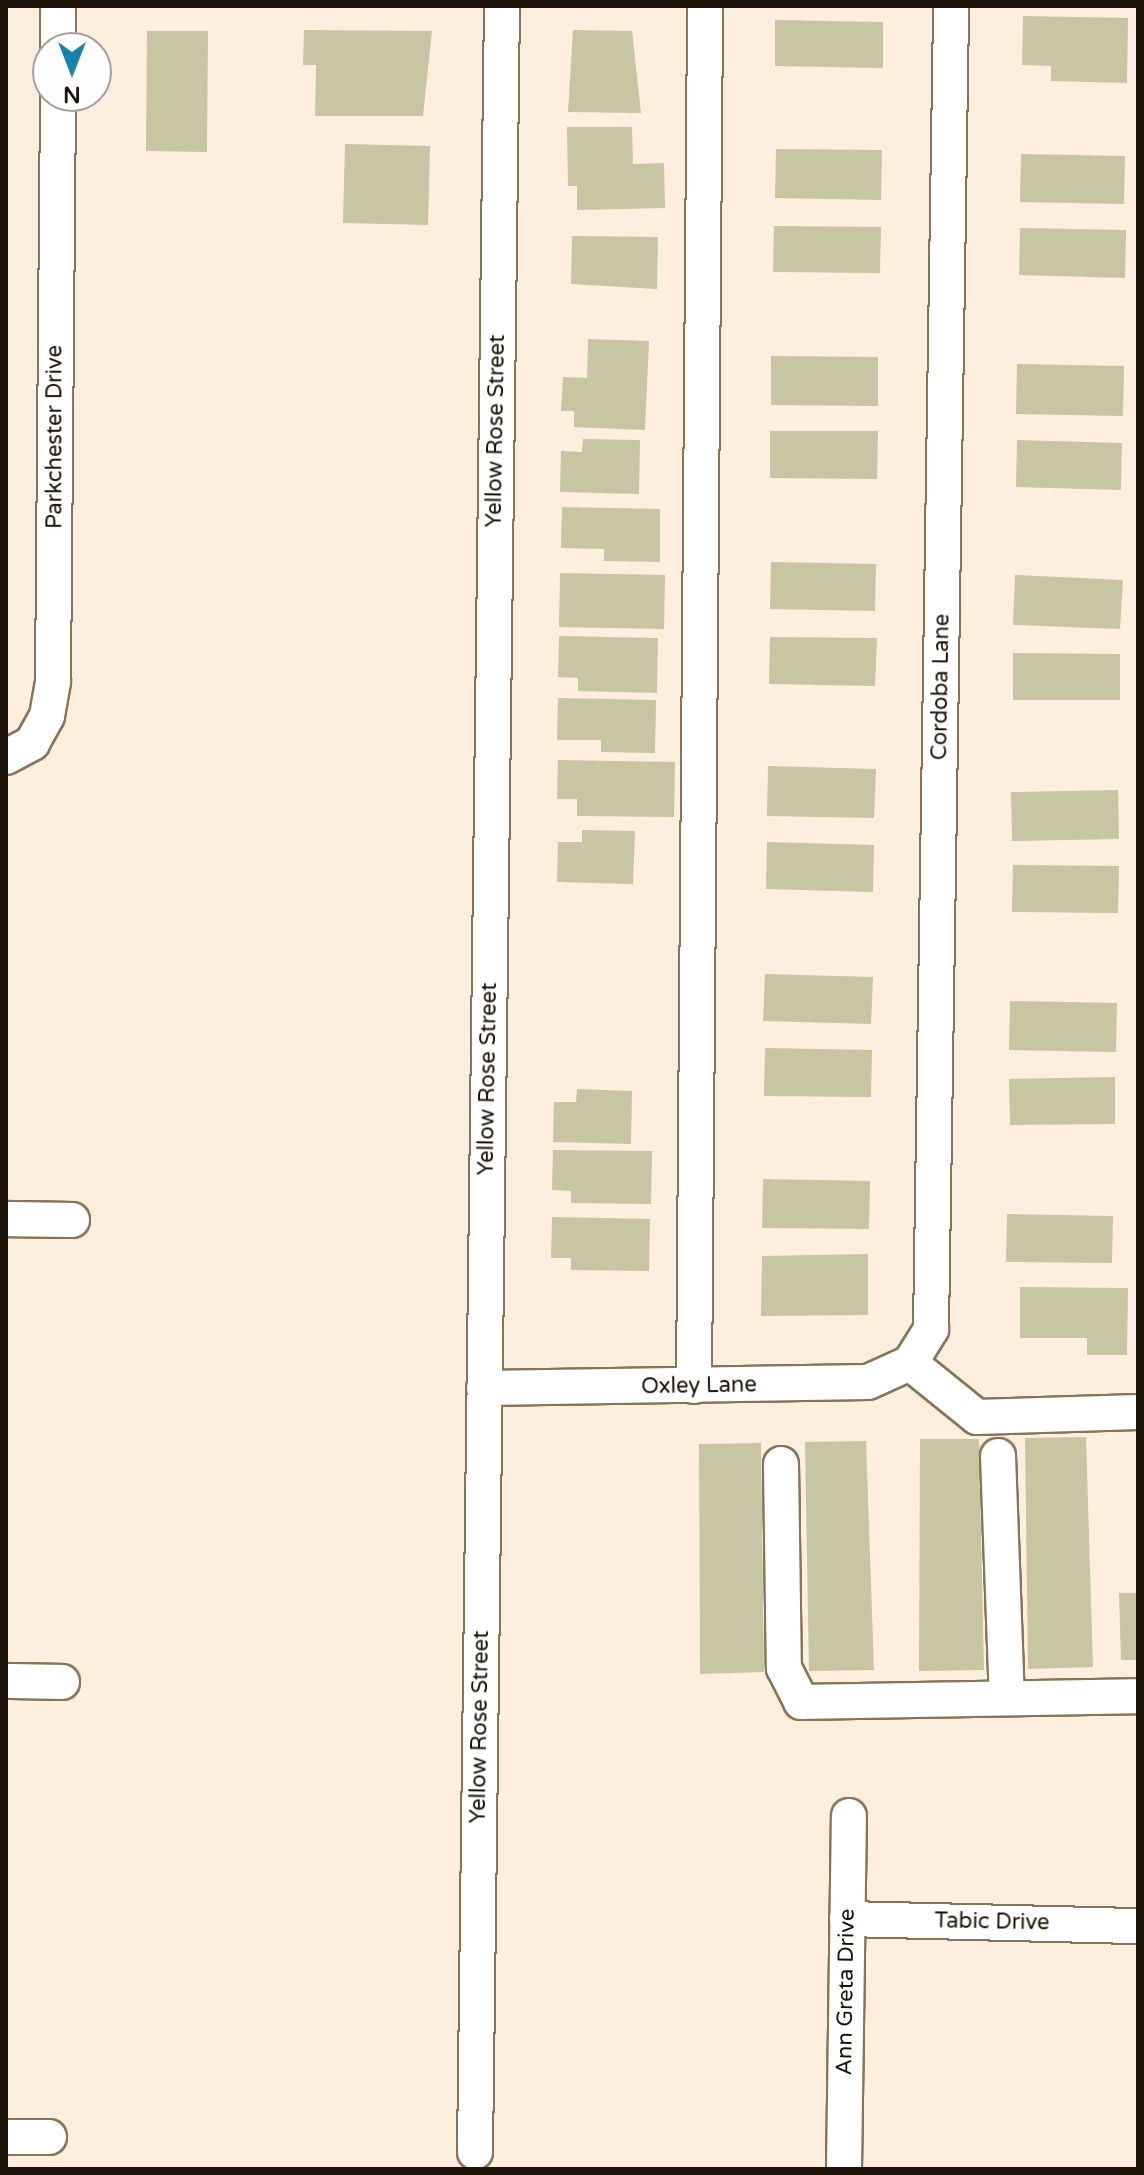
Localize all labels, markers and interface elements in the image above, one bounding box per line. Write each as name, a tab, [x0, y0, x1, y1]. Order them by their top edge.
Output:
north arrow	[32, 32, 112, 112]
text: N	[63, 81, 81, 107]
street label: Yellow Rose Street	[481, 334, 511, 528]
street label: Parkchester Drive	[42, 345, 68, 529]
street label: Cordoba Lane	[927, 614, 955, 760]
street label: Yellow Rose Street	[473, 982, 503, 1176]
street label: Oxley Lane	[641, 1372, 757, 1400]
street label: Yellow Rose Street	[465, 1630, 495, 1824]
street label: Ann Greta Drive	[831, 1908, 861, 2076]
street label: Tabic Drive	[934, 1908, 1050, 1936]

